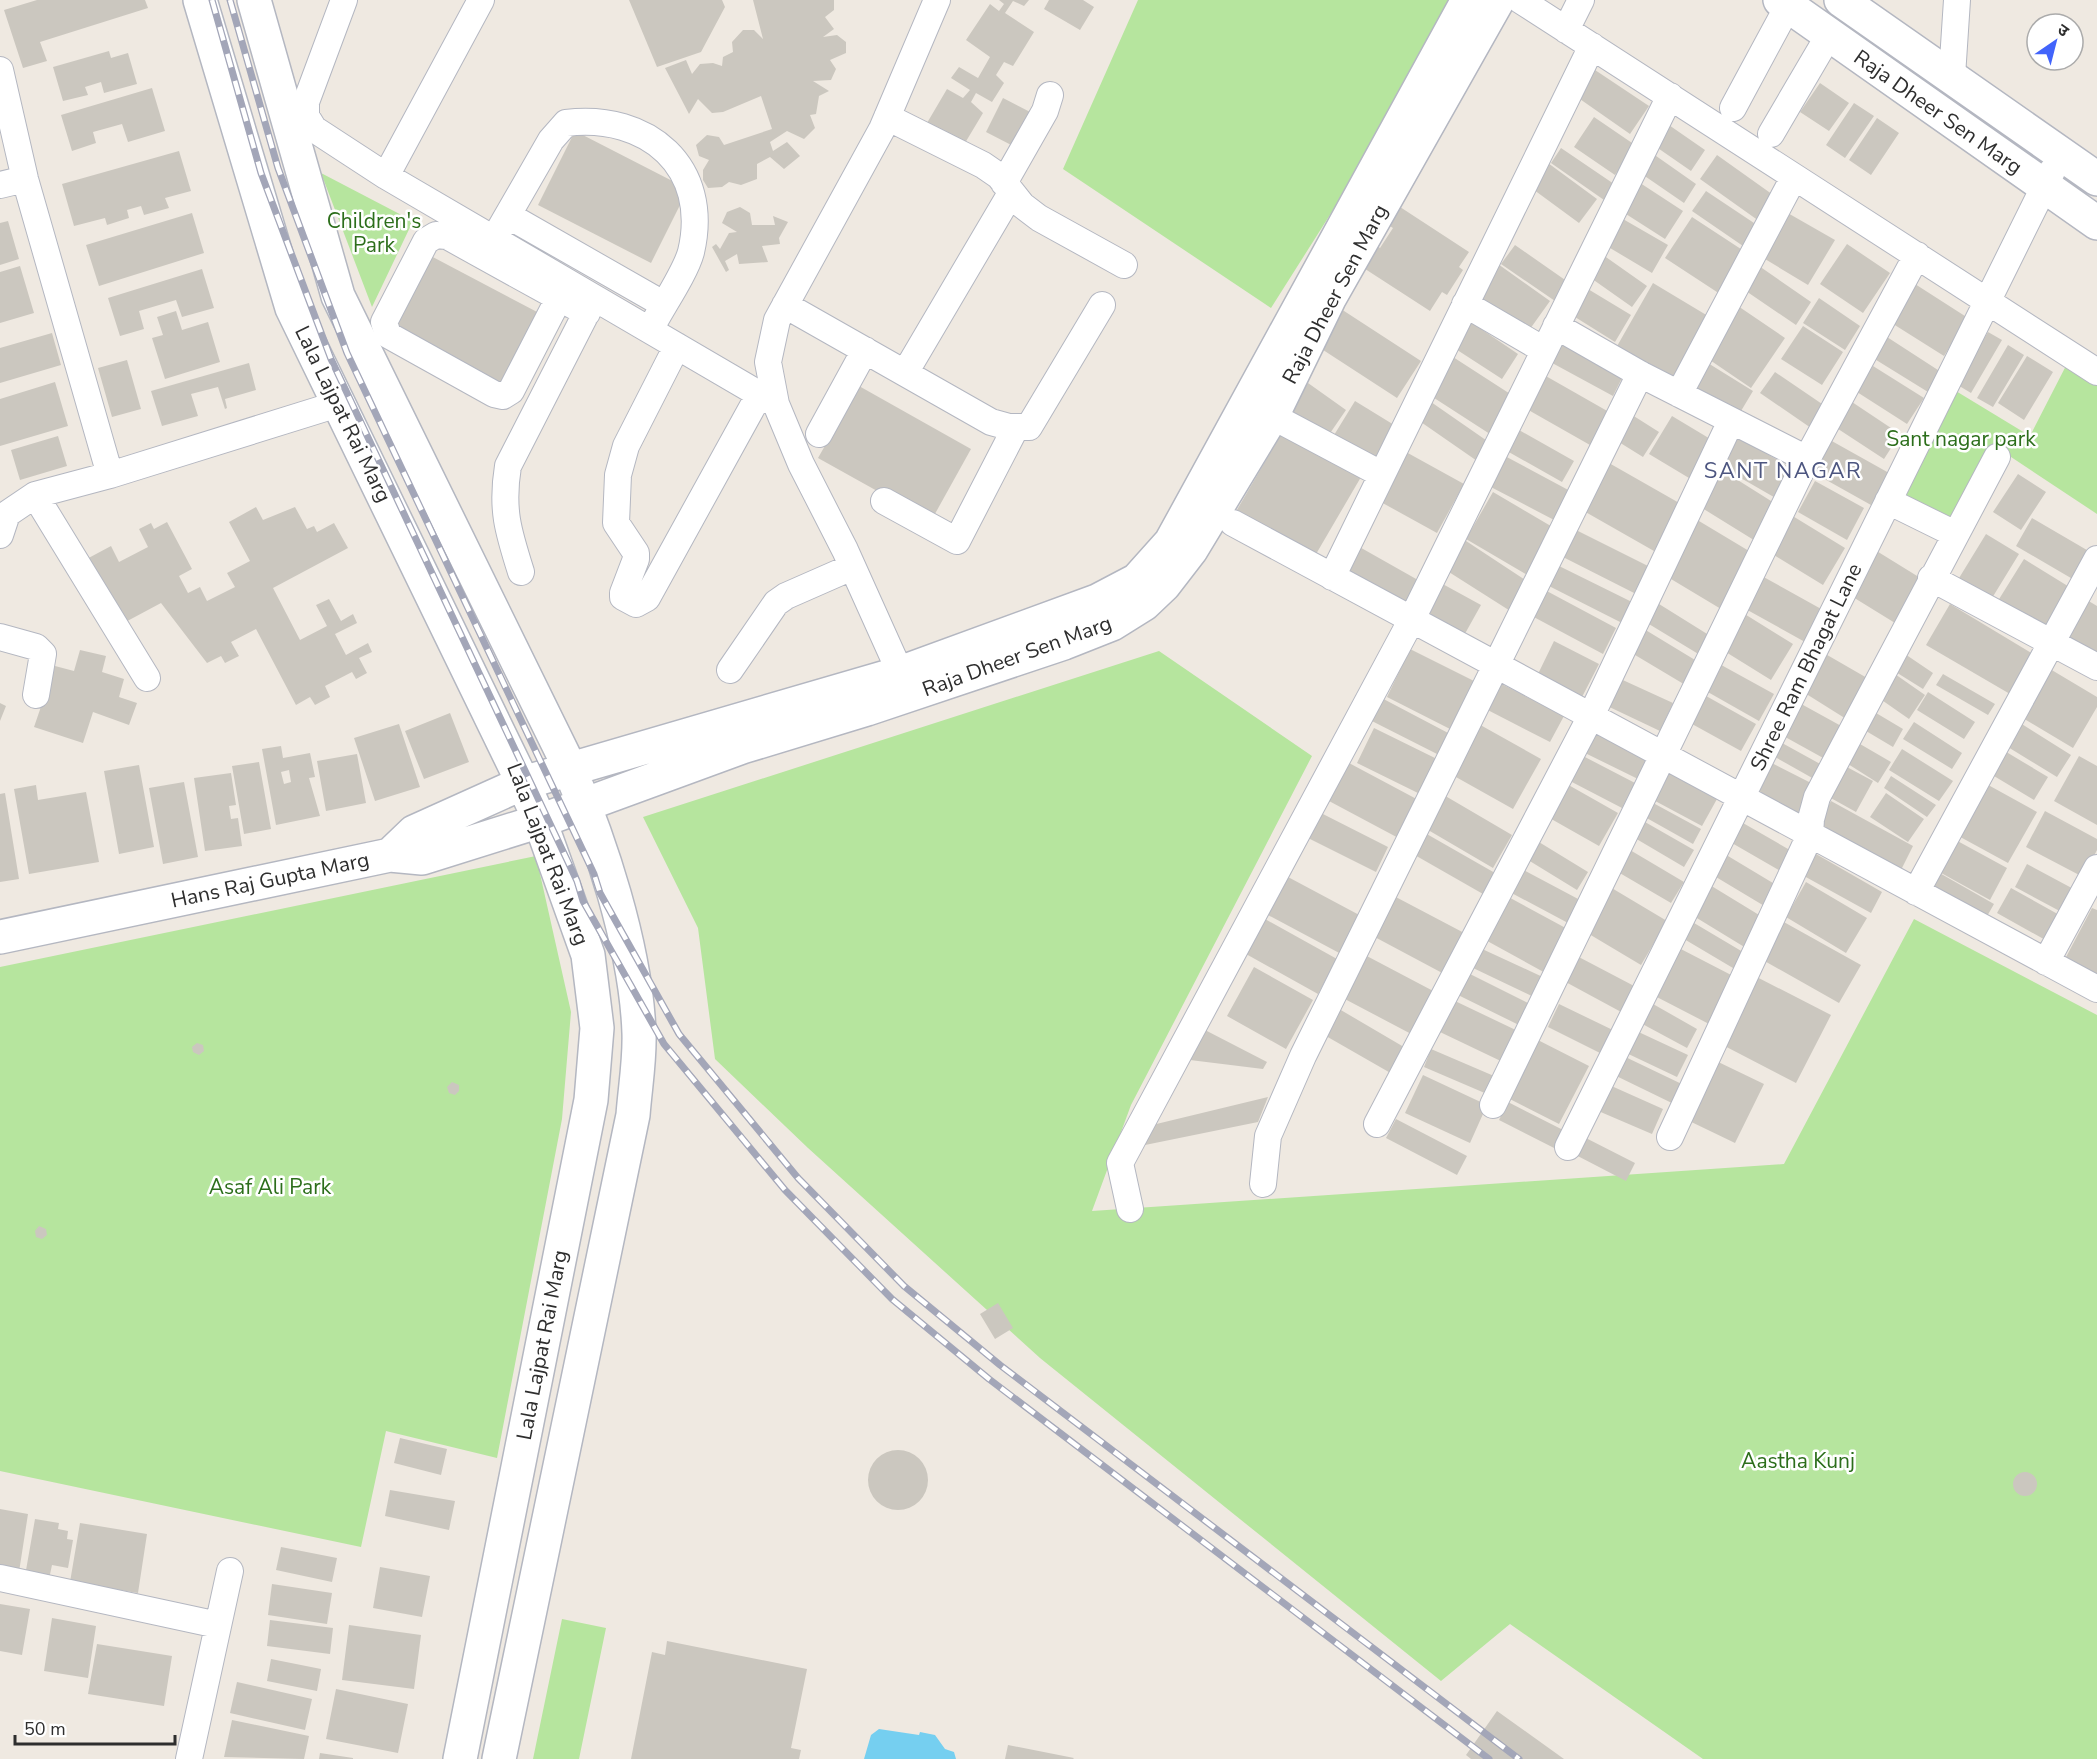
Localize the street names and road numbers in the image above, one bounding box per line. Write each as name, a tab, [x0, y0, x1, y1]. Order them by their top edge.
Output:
street label: Raja Dheer Sen Marg	[1848, 43, 2028, 181]
street label: Raja Dheer Sen Marg	[1276, 199, 1394, 389]
street label: Lala Lajpat Rai Marg	[288, 321, 398, 507]
street label: Shree Ram Bhagat Lane	[1744, 559, 1868, 775]
street label: Raja Dheer Sen Marg	[918, 609, 1116, 703]
street label: Lala Lajpat Rai Marg	[500, 759, 596, 949]
street label: Hans Raj Gupta Marg	[168, 845, 372, 915]
street label: Lala Lajpat Rai Marg	[510, 1248, 574, 1442]

